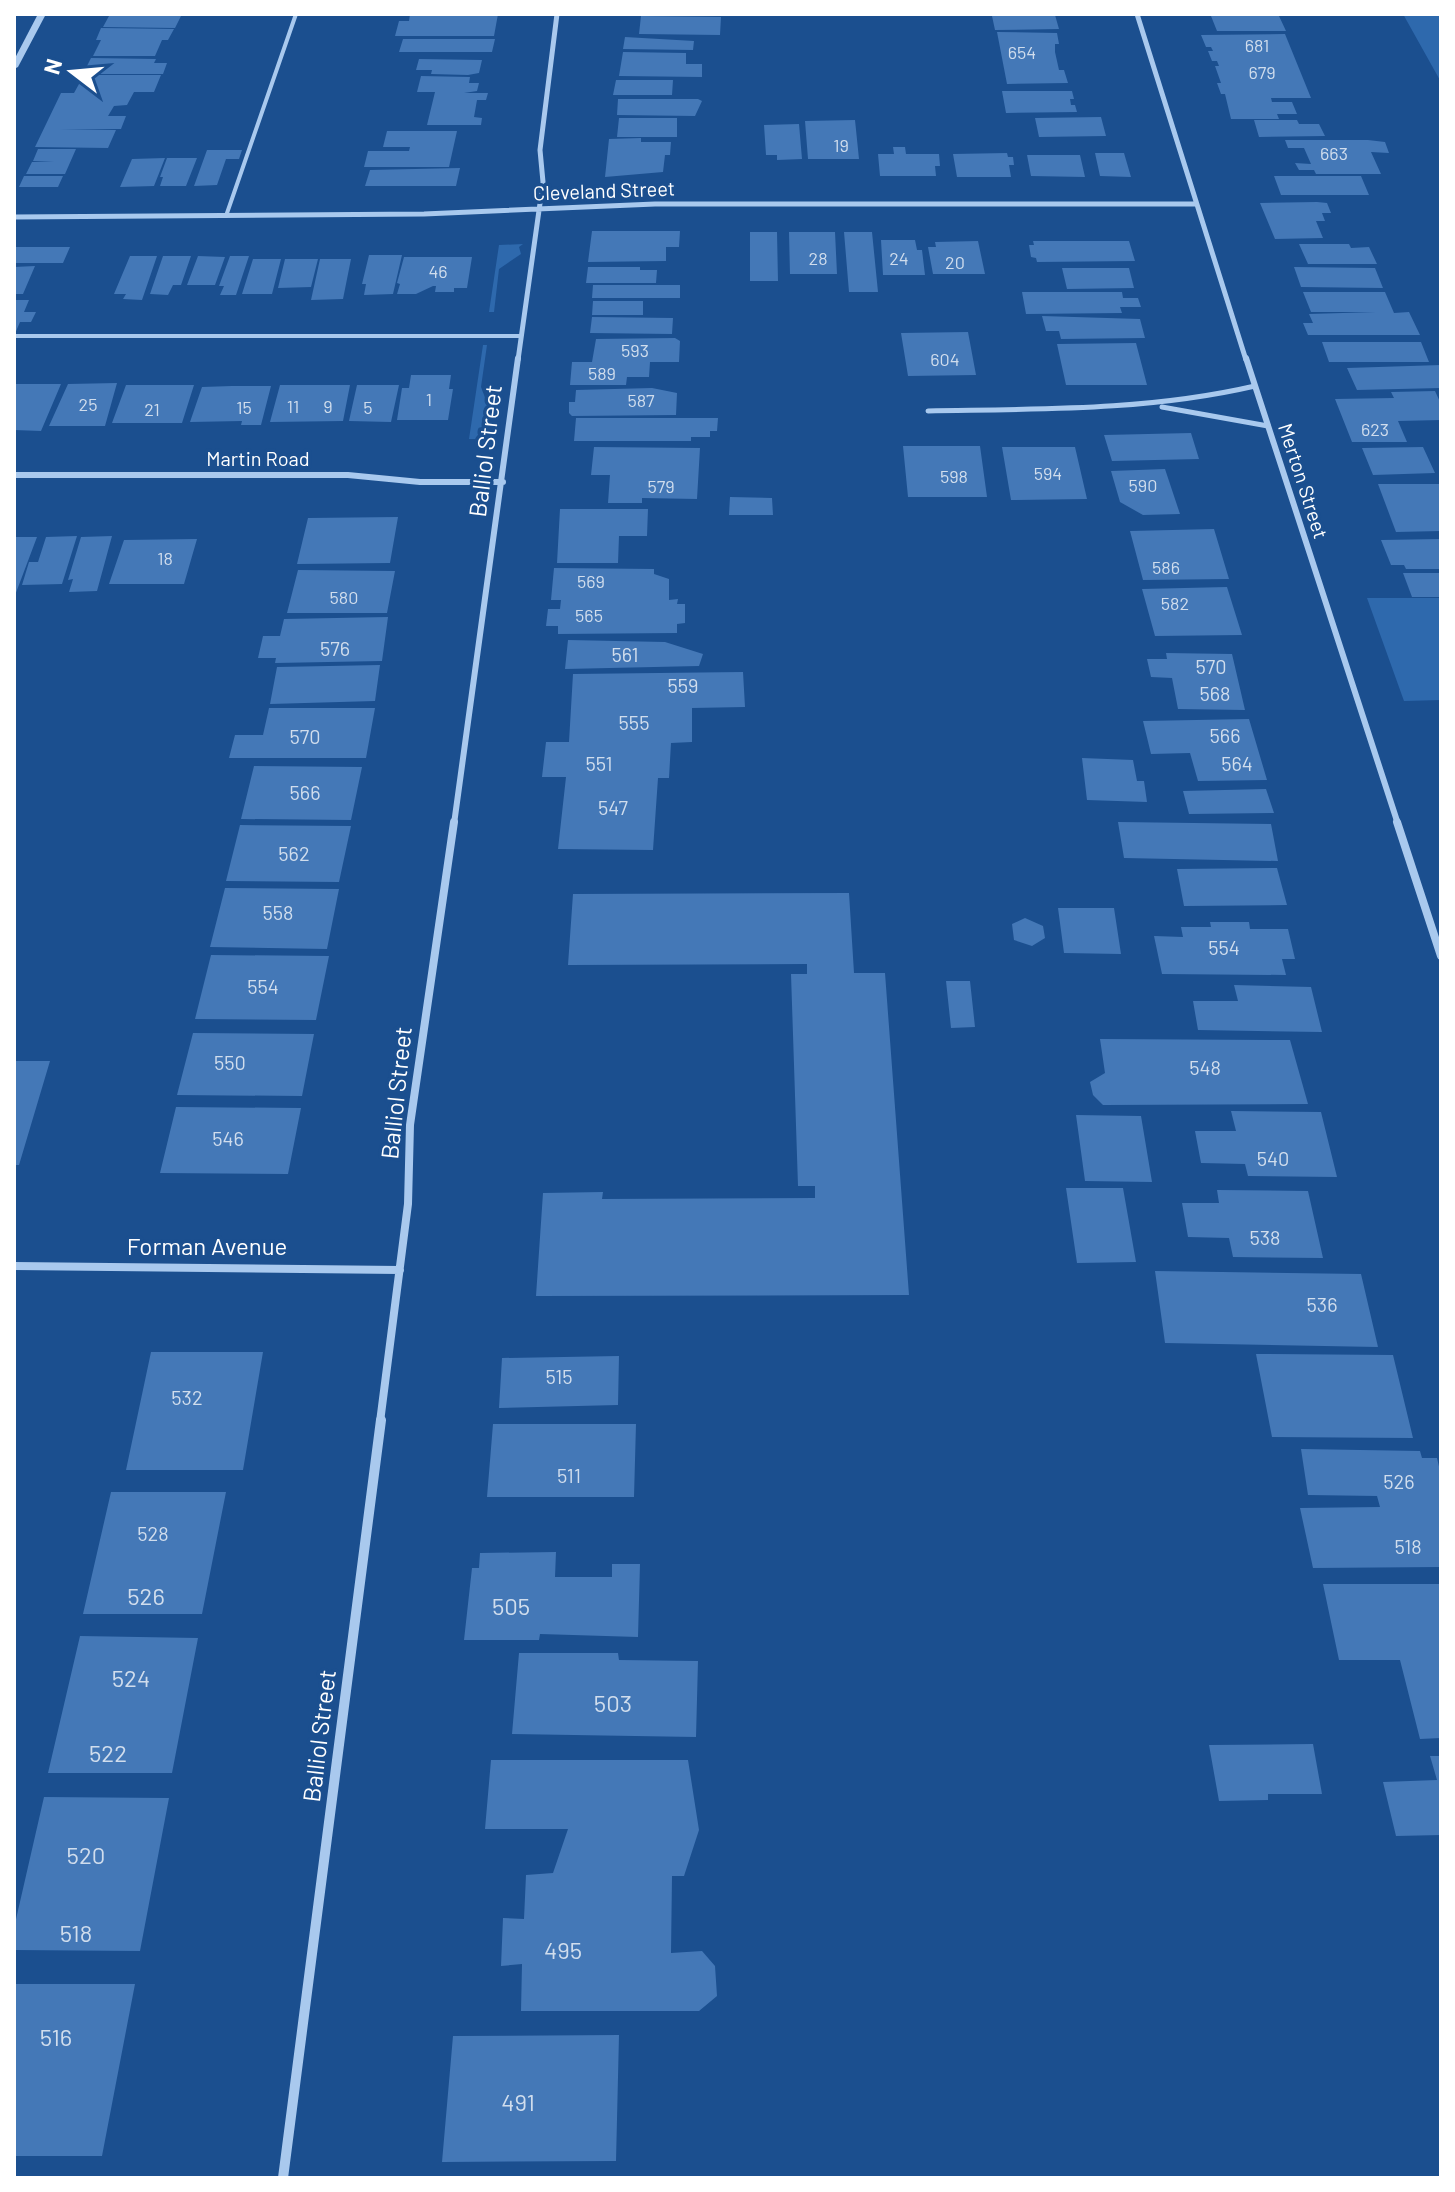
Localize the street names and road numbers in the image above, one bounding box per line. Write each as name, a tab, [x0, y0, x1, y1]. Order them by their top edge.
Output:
street label: Cleveland Street	[533, 176, 675, 204]
street label: Balliol Street	[462, 383, 507, 519]
street label: Merton Street	[1274, 420, 1334, 541]
street label: Martin Road	[206, 446, 310, 470]
street label: Balliol Street	[374, 1025, 417, 1161]
street label: Forman Avenue	[127, 1231, 287, 1260]
street label: Balliol Street	[296, 1668, 341, 1804]

